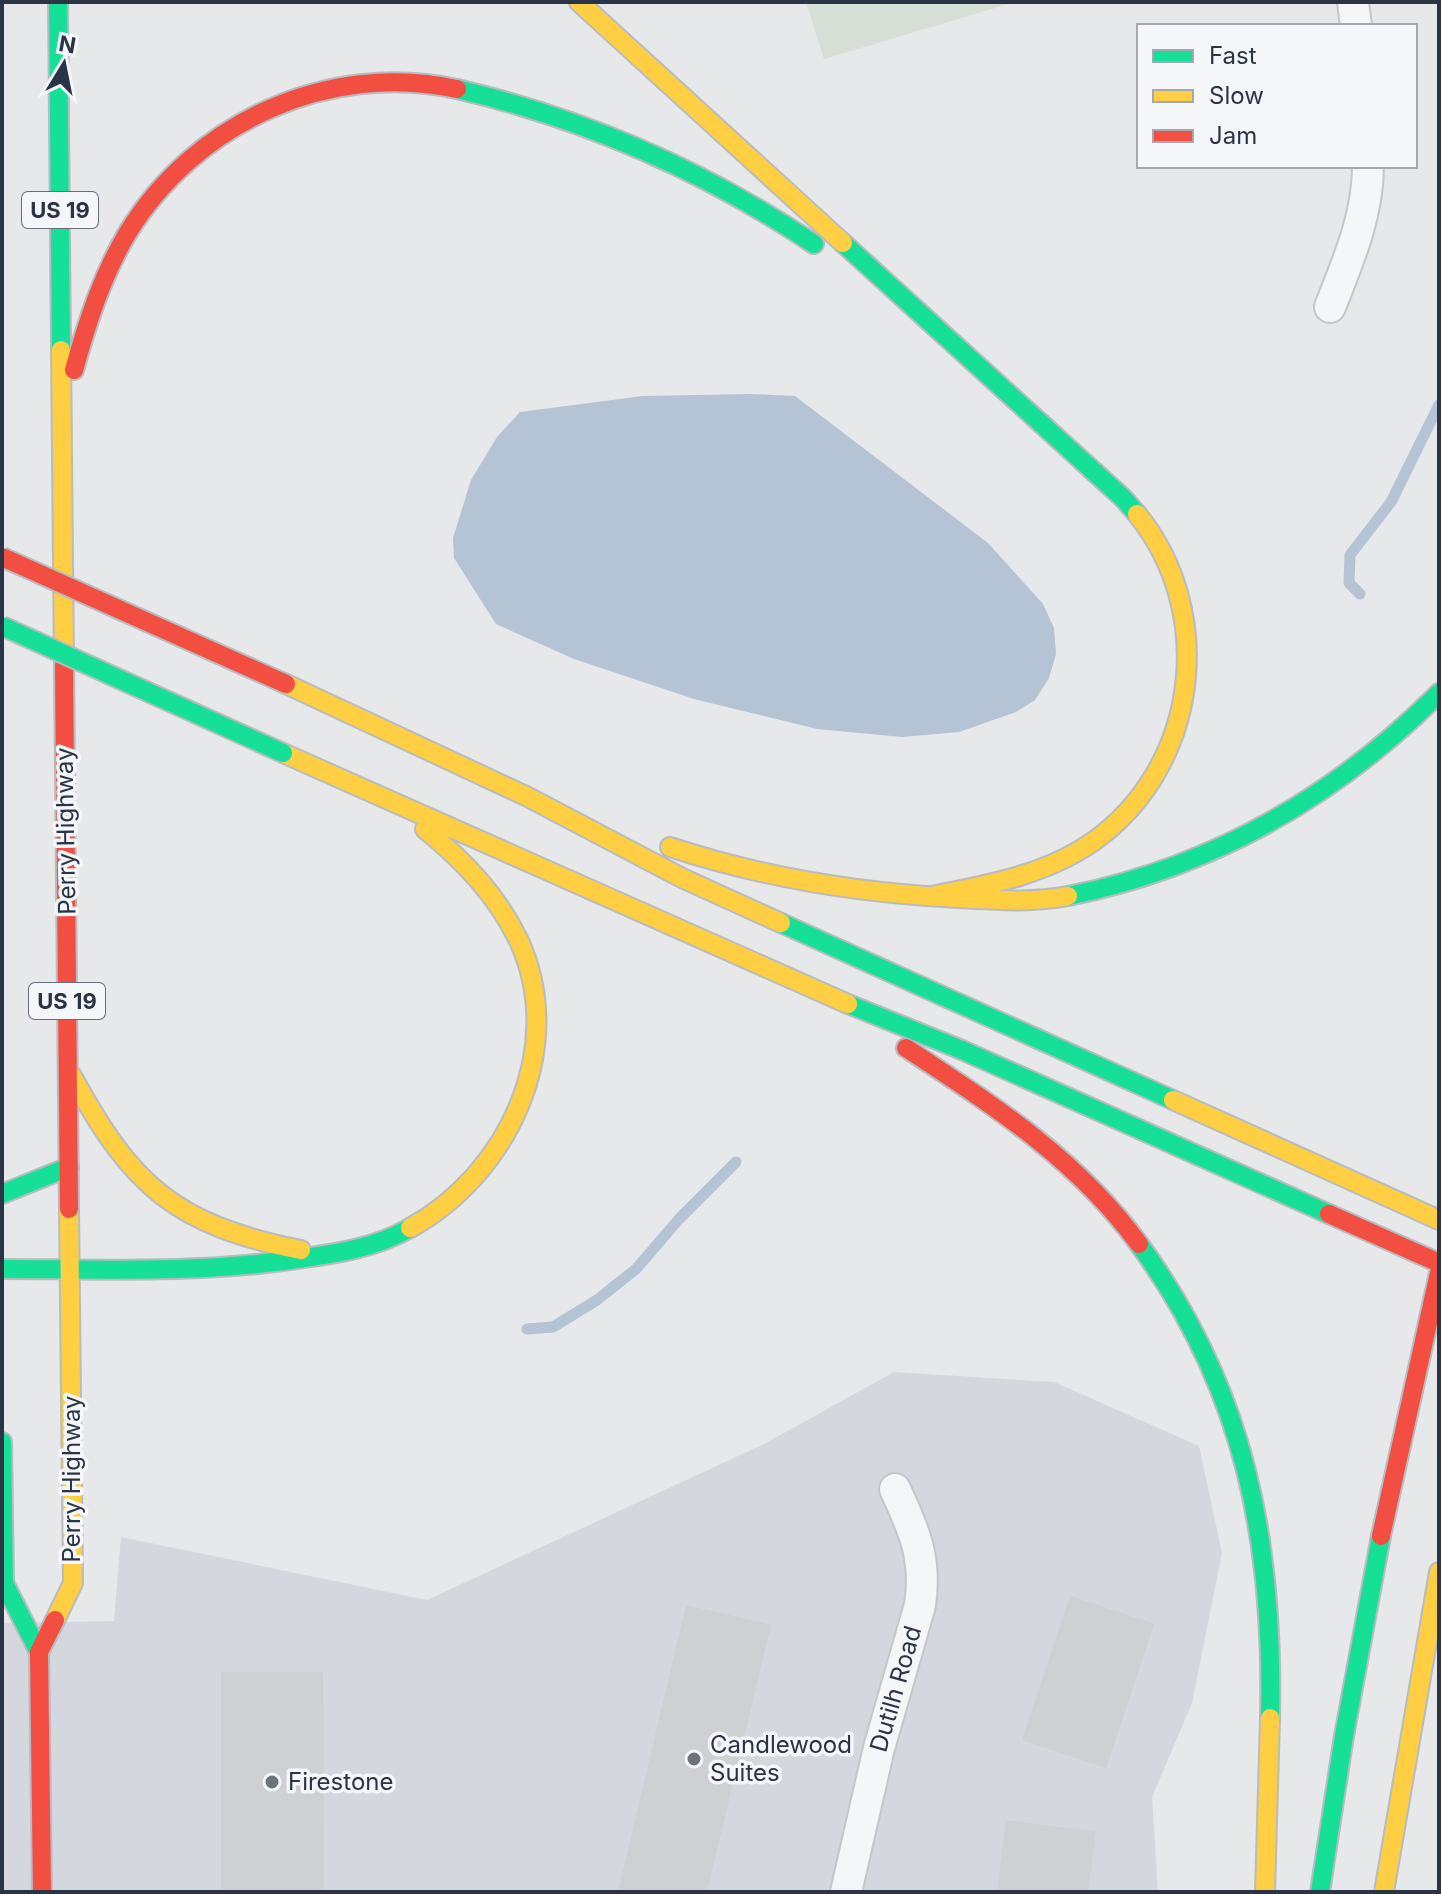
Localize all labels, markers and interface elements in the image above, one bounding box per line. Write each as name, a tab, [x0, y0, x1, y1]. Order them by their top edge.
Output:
north arrow	[24, 24, 104, 104]
legend	[1137, 24, 1417, 168]
text: N	[57, 30, 78, 59]
text: Fast	[1209, 41, 1257, 70]
text: Slow	[1209, 81, 1264, 110]
text: Jam	[1209, 121, 1257, 150]
road number: US 19	[22, 192, 98, 228]
street label: Perry Highway	[50, 747, 81, 915]
road number: US 19	[29, 983, 105, 1019]
street label: Perry Highway	[57, 1395, 86, 1563]
street label: Dutilh Road	[864, 1622, 927, 1755]
place label: Candlewood Suites	[710, 1730, 852, 1787]
marker: Candlewood Suites	[685, 1750, 703, 1768]
place label: Firestone	[288, 1767, 393, 1796]
marker: Firestone	[263, 1773, 281, 1791]

